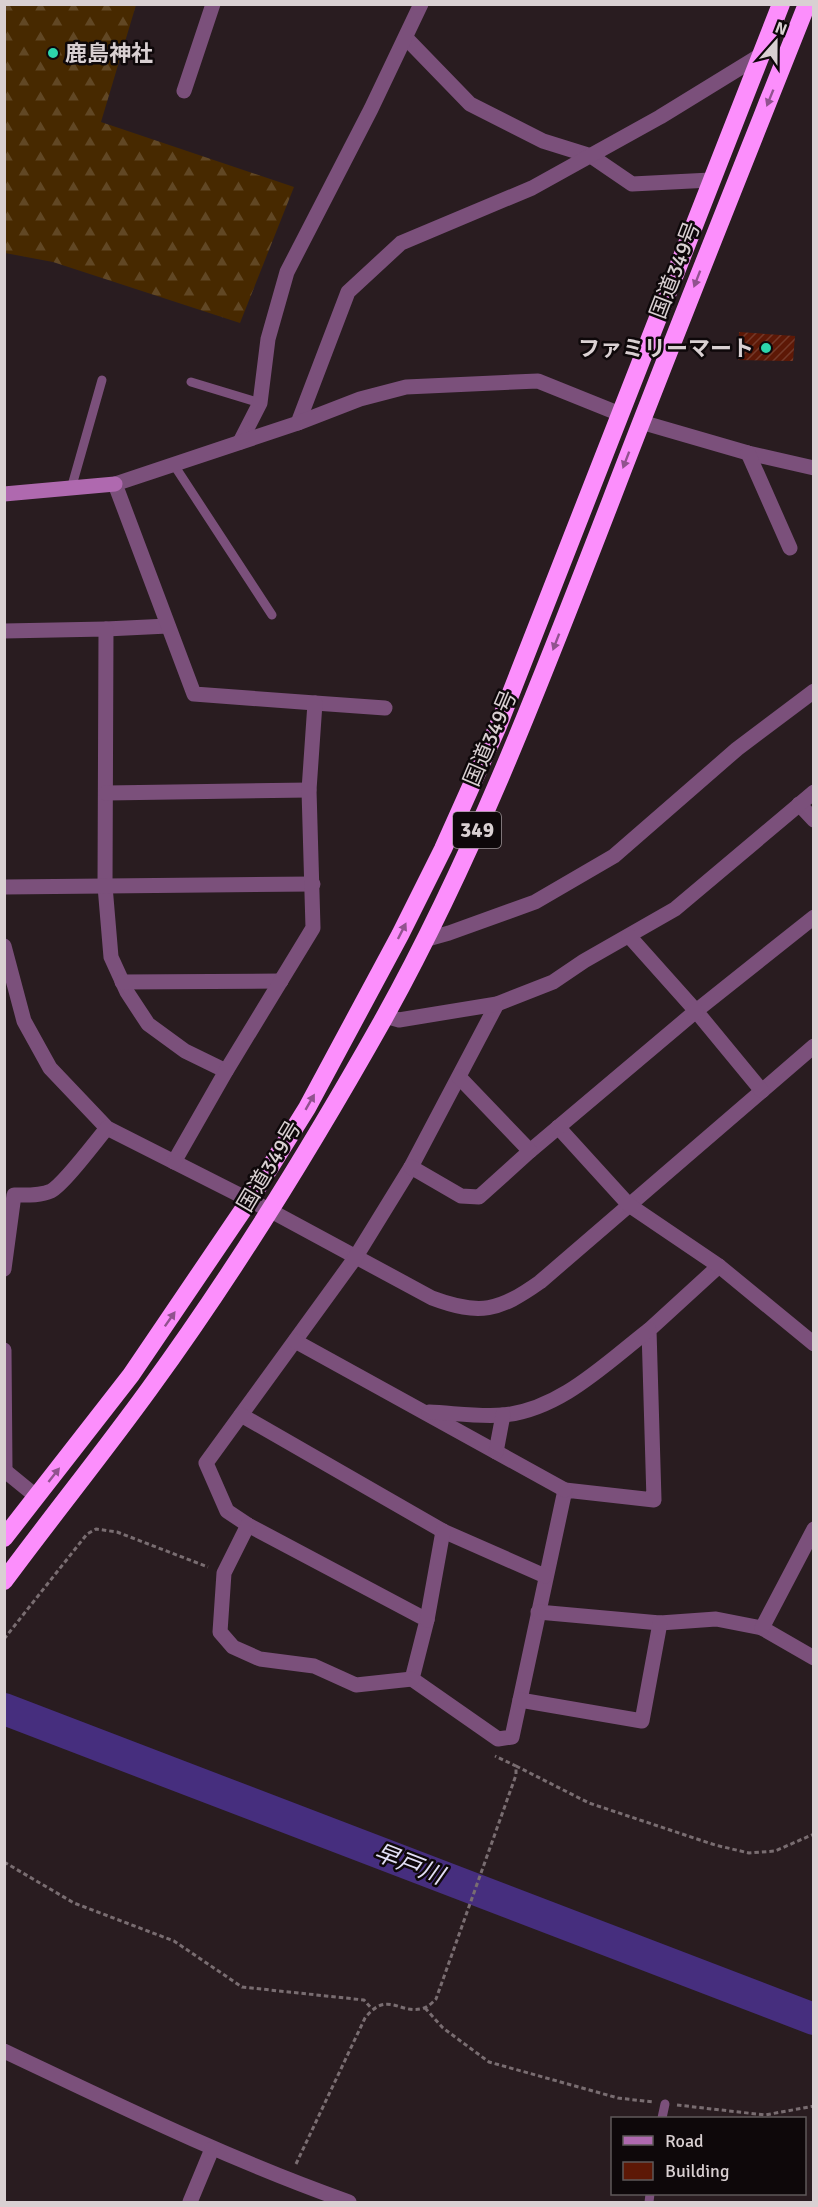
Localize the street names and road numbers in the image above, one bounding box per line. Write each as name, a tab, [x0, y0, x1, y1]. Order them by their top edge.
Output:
street label: 国道349号	[644, 218, 706, 322]
street label: 国道349号	[458, 686, 522, 790]
road number: 349	[453, 812, 501, 848]
street label: 国道349号	[231, 1115, 307, 1217]

